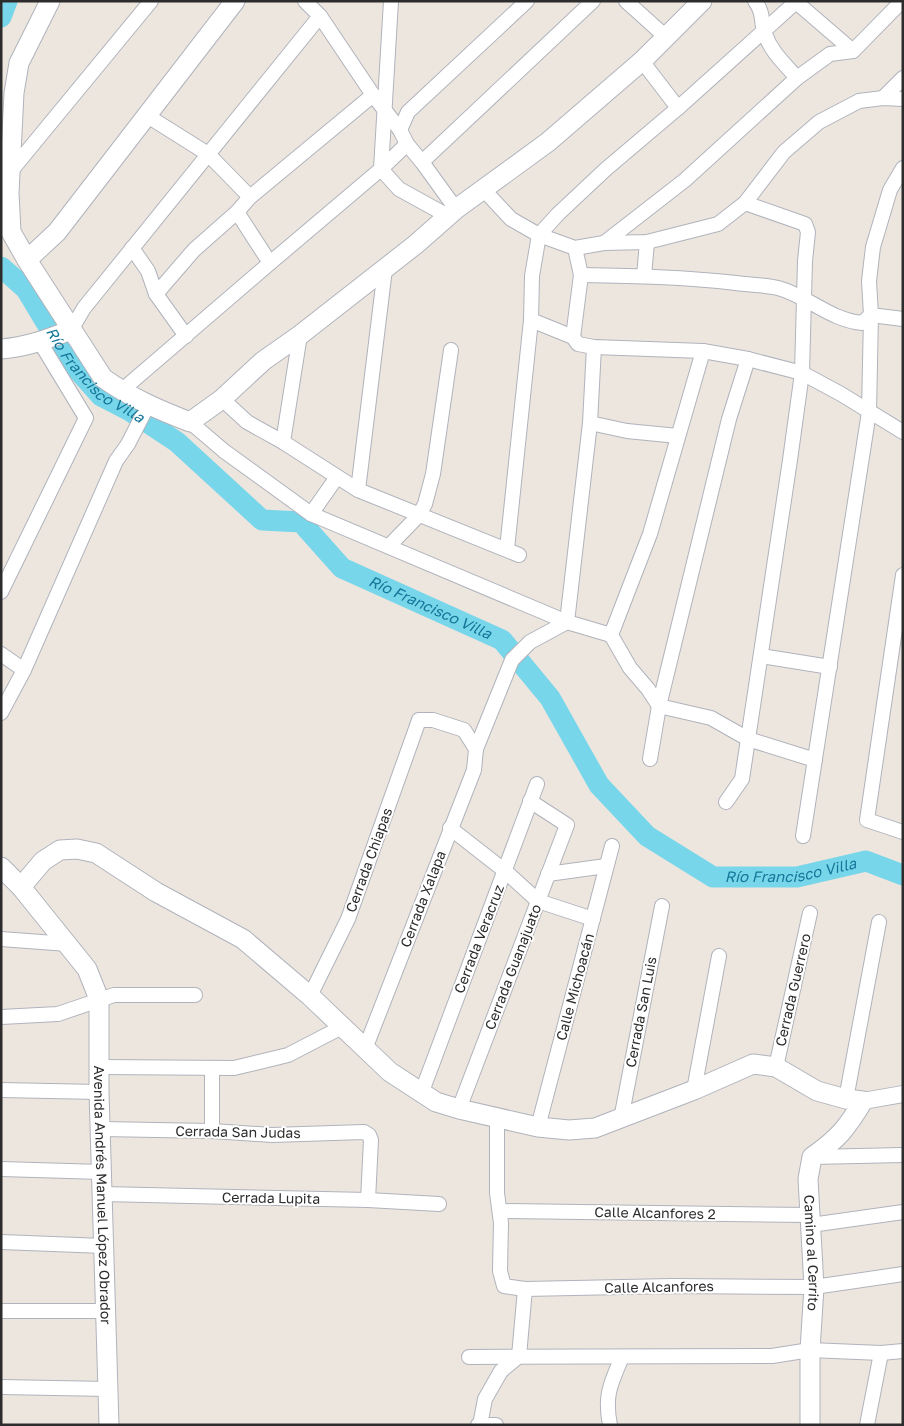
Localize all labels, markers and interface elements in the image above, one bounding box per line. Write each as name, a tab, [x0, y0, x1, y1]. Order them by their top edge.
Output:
water label: Río Francisco Villa	[43, 324, 149, 426]
water label: Río Francisco Villa	[366, 571, 495, 642]
street label: Cerrada Chiapas	[342, 805, 395, 914]
street label: Cerrada Xalapa	[396, 848, 449, 950]
water label: Río Francisco Villa	[725, 853, 858, 885]
street label: Cerrada Veracruz	[450, 882, 507, 996]
street label: Cerrada Guanajuato	[481, 902, 544, 1032]
street label: Calle Michoacán	[552, 931, 597, 1042]
street label: Cerrada Guerrero	[771, 932, 814, 1048]
street label: Cerrada San Luis	[621, 955, 660, 1069]
street label: Avenida Andrés Manuel López Obrador	[91, 1066, 115, 1325]
street label: Cerrada San Judas	[175, 1122, 301, 1141]
street label: Cerrada Lupita	[222, 1188, 320, 1207]
street label: Camino al Cerrito	[801, 1194, 823, 1312]
street label: Calle Alcanfores 2	[594, 1203, 716, 1222]
street label: Calle Alcanfores	[604, 1277, 714, 1296]

